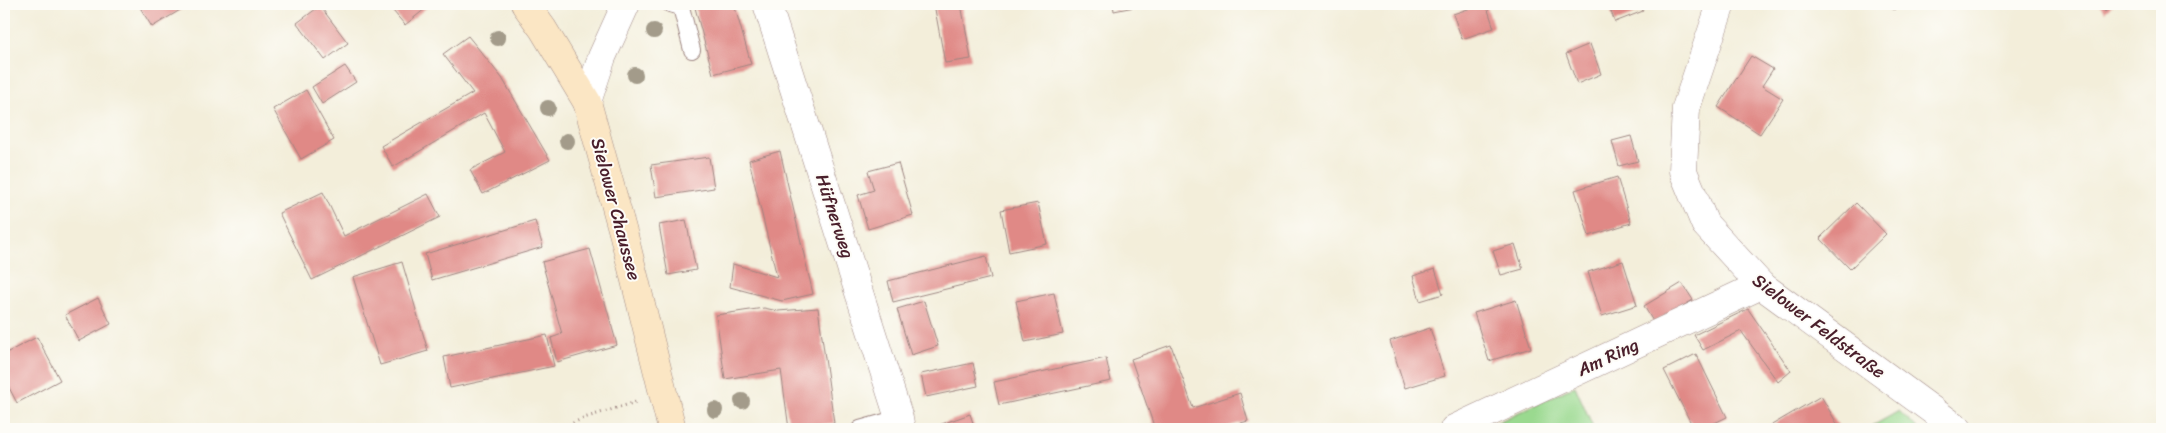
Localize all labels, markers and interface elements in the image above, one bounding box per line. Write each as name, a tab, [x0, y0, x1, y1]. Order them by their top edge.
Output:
street label: Sielower Chaussee	[582, 134, 650, 284]
street label: Hüfnerweg	[806, 169, 864, 263]
street label: Sielower Feldstraße	[1745, 265, 1893, 387]
street label: Am Ring	[1571, 329, 1644, 386]

